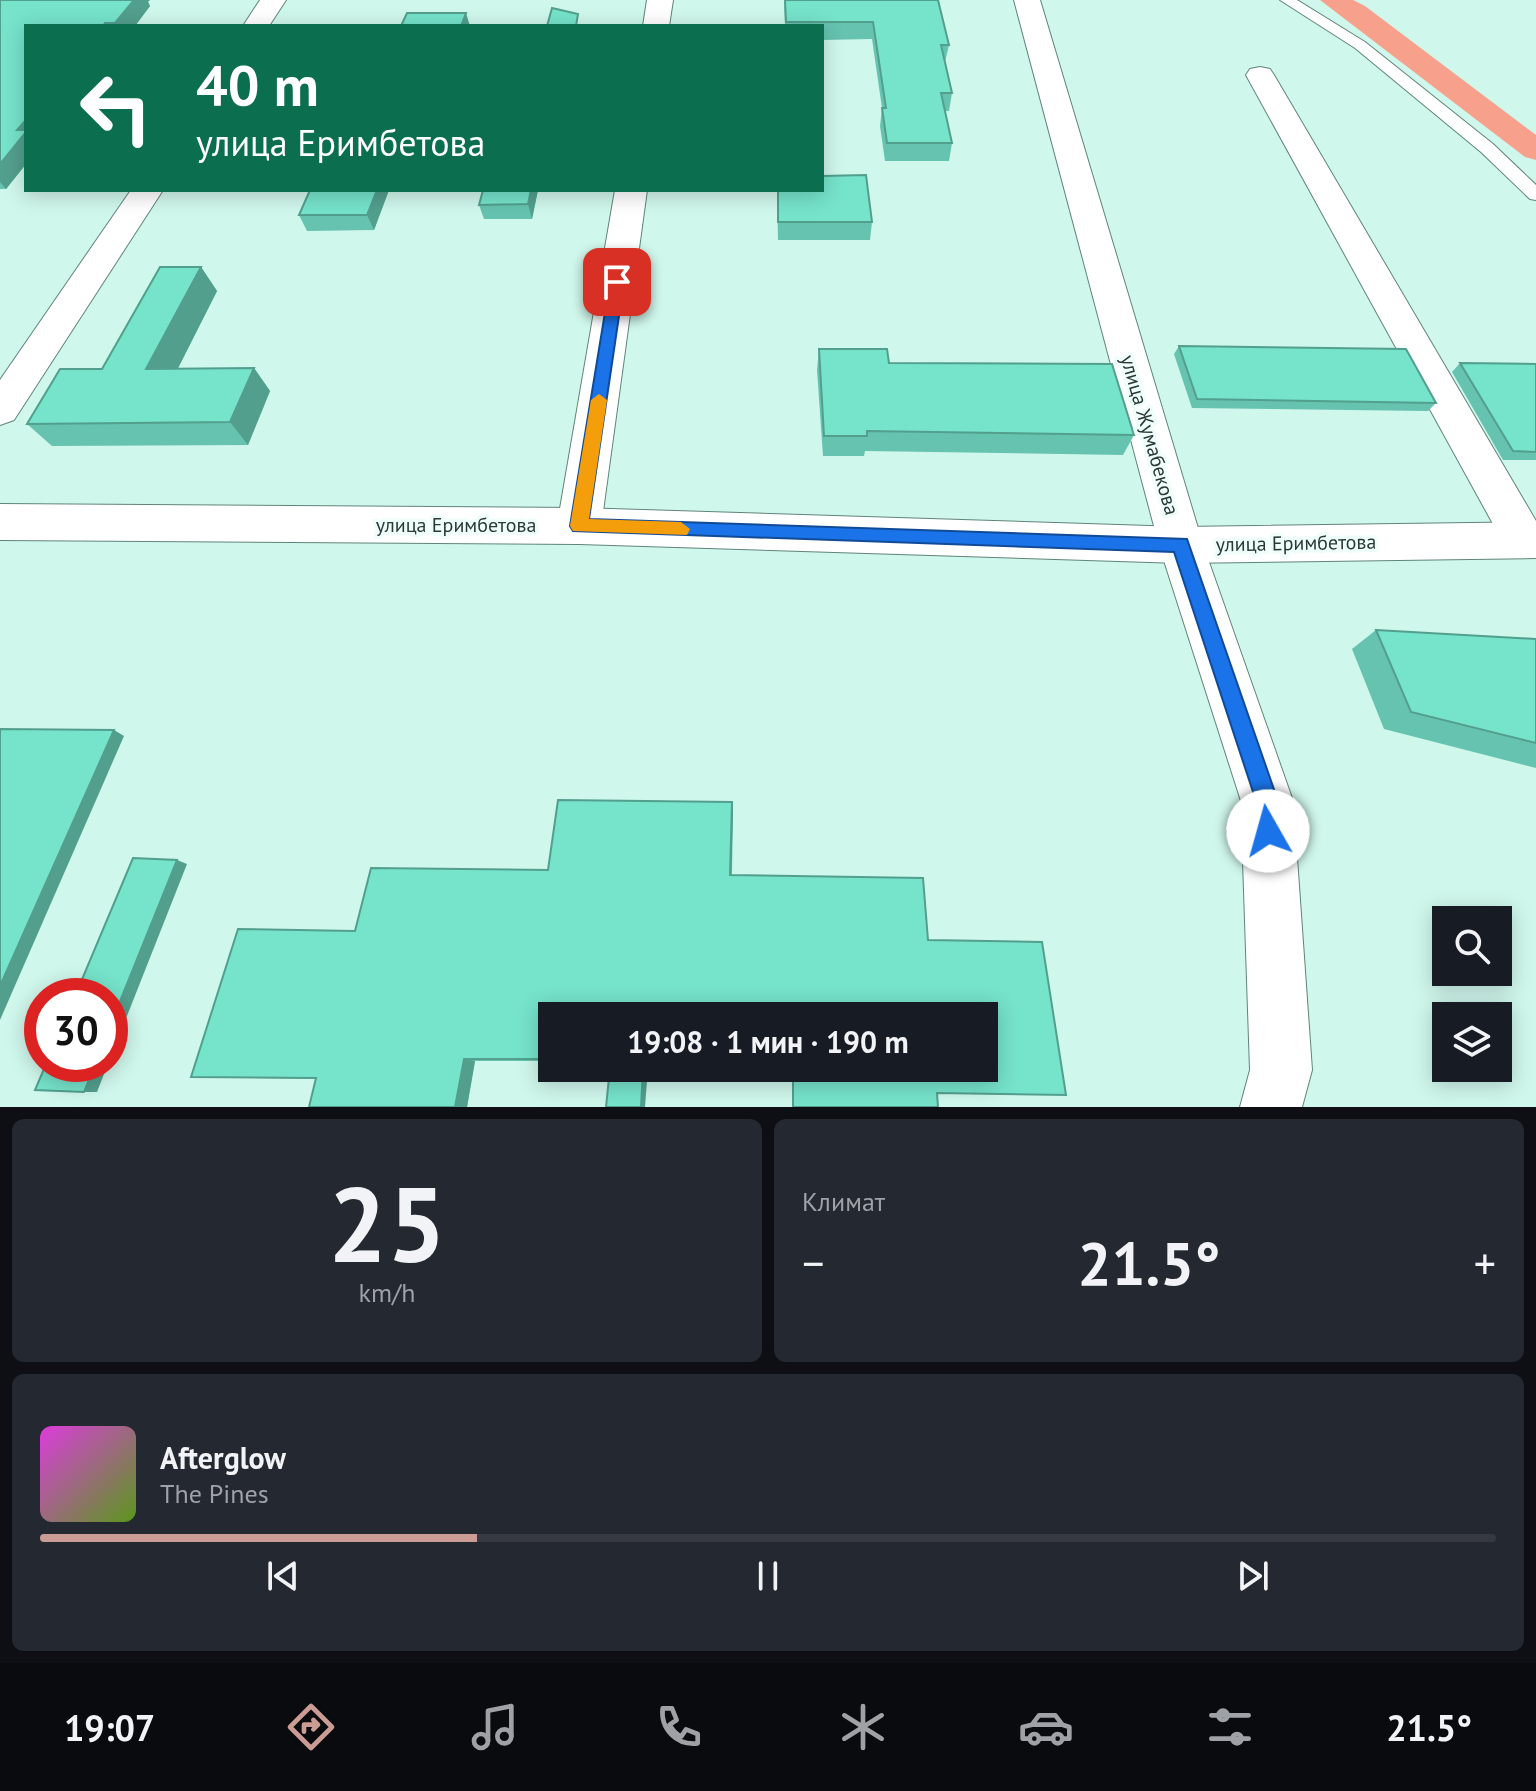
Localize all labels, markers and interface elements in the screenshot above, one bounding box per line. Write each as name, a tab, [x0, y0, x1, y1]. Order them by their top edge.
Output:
text: 40 m	[196, 49, 319, 121]
icon: left	[64, 56, 168, 160]
text: улица Еримбетова	[196, 119, 485, 166]
pin	[583, 248, 651, 316]
icon: arrive	[595, 260, 639, 304]
street label: улица Жумабекова	[1115, 352, 1185, 518]
street label: улица Еримбетова	[376, 512, 536, 538]
street label: улица Еримбетова	[1215, 529, 1377, 557]
position arrow	[1226, 789, 1310, 873]
map controls	[1432, 906, 1512, 1082]
button: search	[1432, 906, 1512, 986]
speed limit sign: 30	[24, 978, 128, 1082]
button: layers	[1432, 1002, 1512, 1082]
text: 19:08 · 1 мин · 190 m	[627, 1022, 909, 1061]
text: 25	[328, 1156, 446, 1291]
text: Климат	[802, 1185, 885, 1218]
text: 21.5°	[1077, 1224, 1221, 1302]
text: −	[802, 1234, 824, 1291]
text: +	[1474, 1234, 1496, 1291]
text: km/h	[359, 1276, 416, 1309]
text: Afterglow	[160, 1438, 286, 1477]
text: The Pines	[160, 1477, 269, 1510]
icon: previous	[261, 1554, 305, 1598]
icon: pause	[746, 1554, 790, 1598]
icon: next	[1231, 1554, 1275, 1598]
icon: directions	[283, 1699, 339, 1755]
icon: music	[467, 1699, 523, 1755]
icon: phone	[651, 1699, 707, 1755]
icon: climate	[835, 1699, 891, 1755]
icon: car	[1018, 1699, 1074, 1755]
icon: filters	[1202, 1699, 1258, 1755]
text: 19:07	[64, 1704, 155, 1751]
text: 21.5°	[1386, 1704, 1472, 1751]

